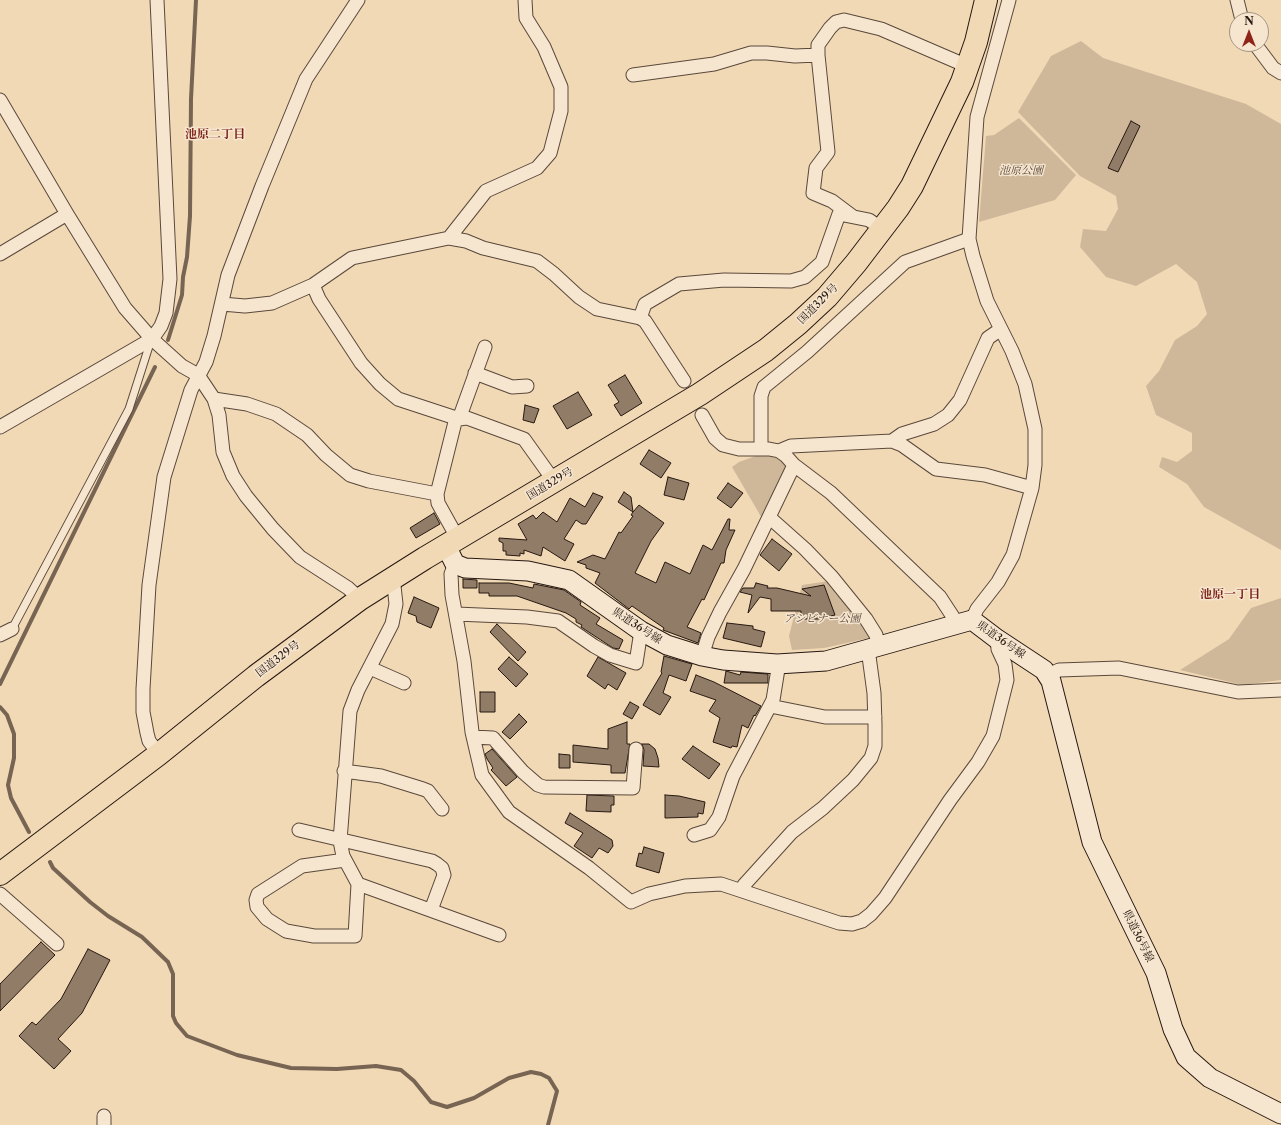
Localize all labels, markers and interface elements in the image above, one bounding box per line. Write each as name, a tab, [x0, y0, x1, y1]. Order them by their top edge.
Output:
north arrow	[1229, 12, 1269, 52]
text: N	[1244, 14, 1254, 28]
district label: 池原二丁目	[185, 128, 245, 142]
park label: 池原公園	[999, 164, 1043, 178]
street label: 国道329号	[795, 281, 841, 327]
street label: 国道329号	[524, 465, 576, 503]
district label: 池原一丁目	[1200, 588, 1260, 602]
street label: 県道36号線	[610, 605, 664, 647]
park label: アシビナー公園	[784, 612, 860, 626]
street label: 県道36号線	[974, 618, 1028, 662]
street label: 国道329号	[253, 638, 303, 680]
street label: 県道36号線	[1120, 908, 1156, 964]

